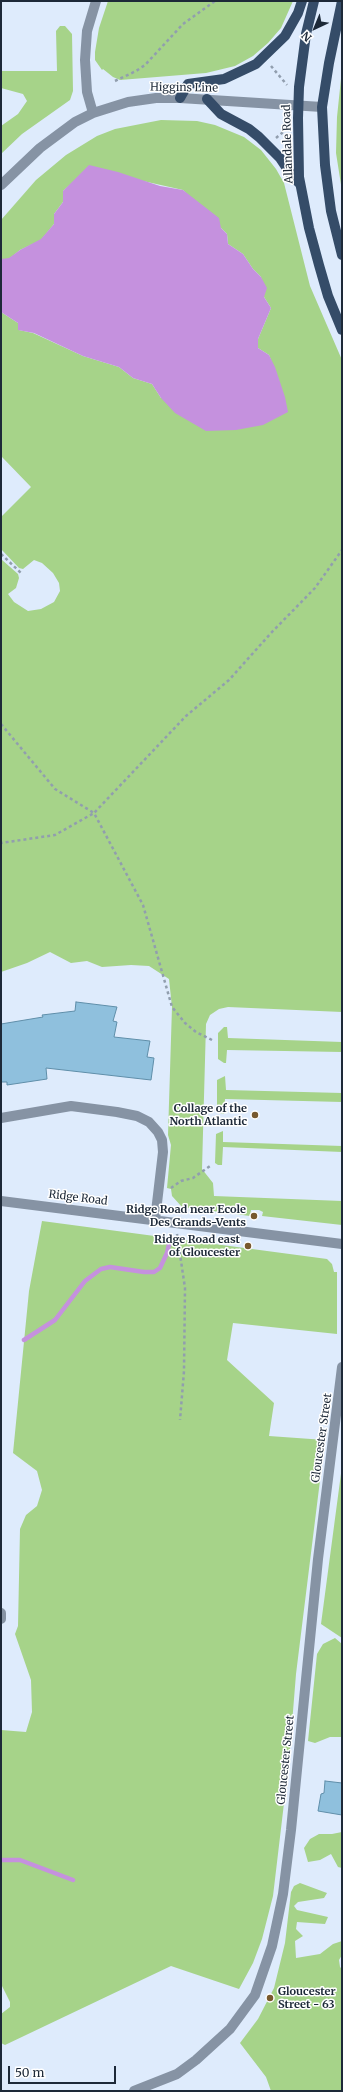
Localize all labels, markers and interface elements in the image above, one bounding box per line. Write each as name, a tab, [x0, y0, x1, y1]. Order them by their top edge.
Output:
north arrow	[295, 8, 335, 48]
text: N	[299, 29, 315, 45]
street label: Higgins Line	[150, 81, 218, 95]
street label: Allandale Road	[280, 104, 296, 184]
place label: Collage of the North Atlantic	[170, 1102, 247, 1128]
marker: Collage of the North Atlantic	[250, 1110, 260, 1120]
street label: Ridge Road	[48, 1188, 108, 1208]
place label: Ridge Road near Ecole Des Grands-Vents	[126, 1203, 246, 1229]
marker: Ridge Road near Ecole Des Grands-Vents	[249, 1211, 259, 1221]
place label: Ridge Road east of Gloucester	[154, 1233, 240, 1259]
marker: Ridge Road east of Gloucester	[243, 1241, 253, 1251]
street label: Gloucester Street	[309, 1392, 335, 1484]
street label: Gloucester Street	[275, 1715, 297, 1805]
place label: Gloucester Street - 63	[278, 1985, 336, 2011]
marker: Gloucester Street - 63	[265, 1993, 275, 2003]
scale bar	[10, 2058, 118, 2084]
text: 50 m	[15, 2065, 44, 2080]

